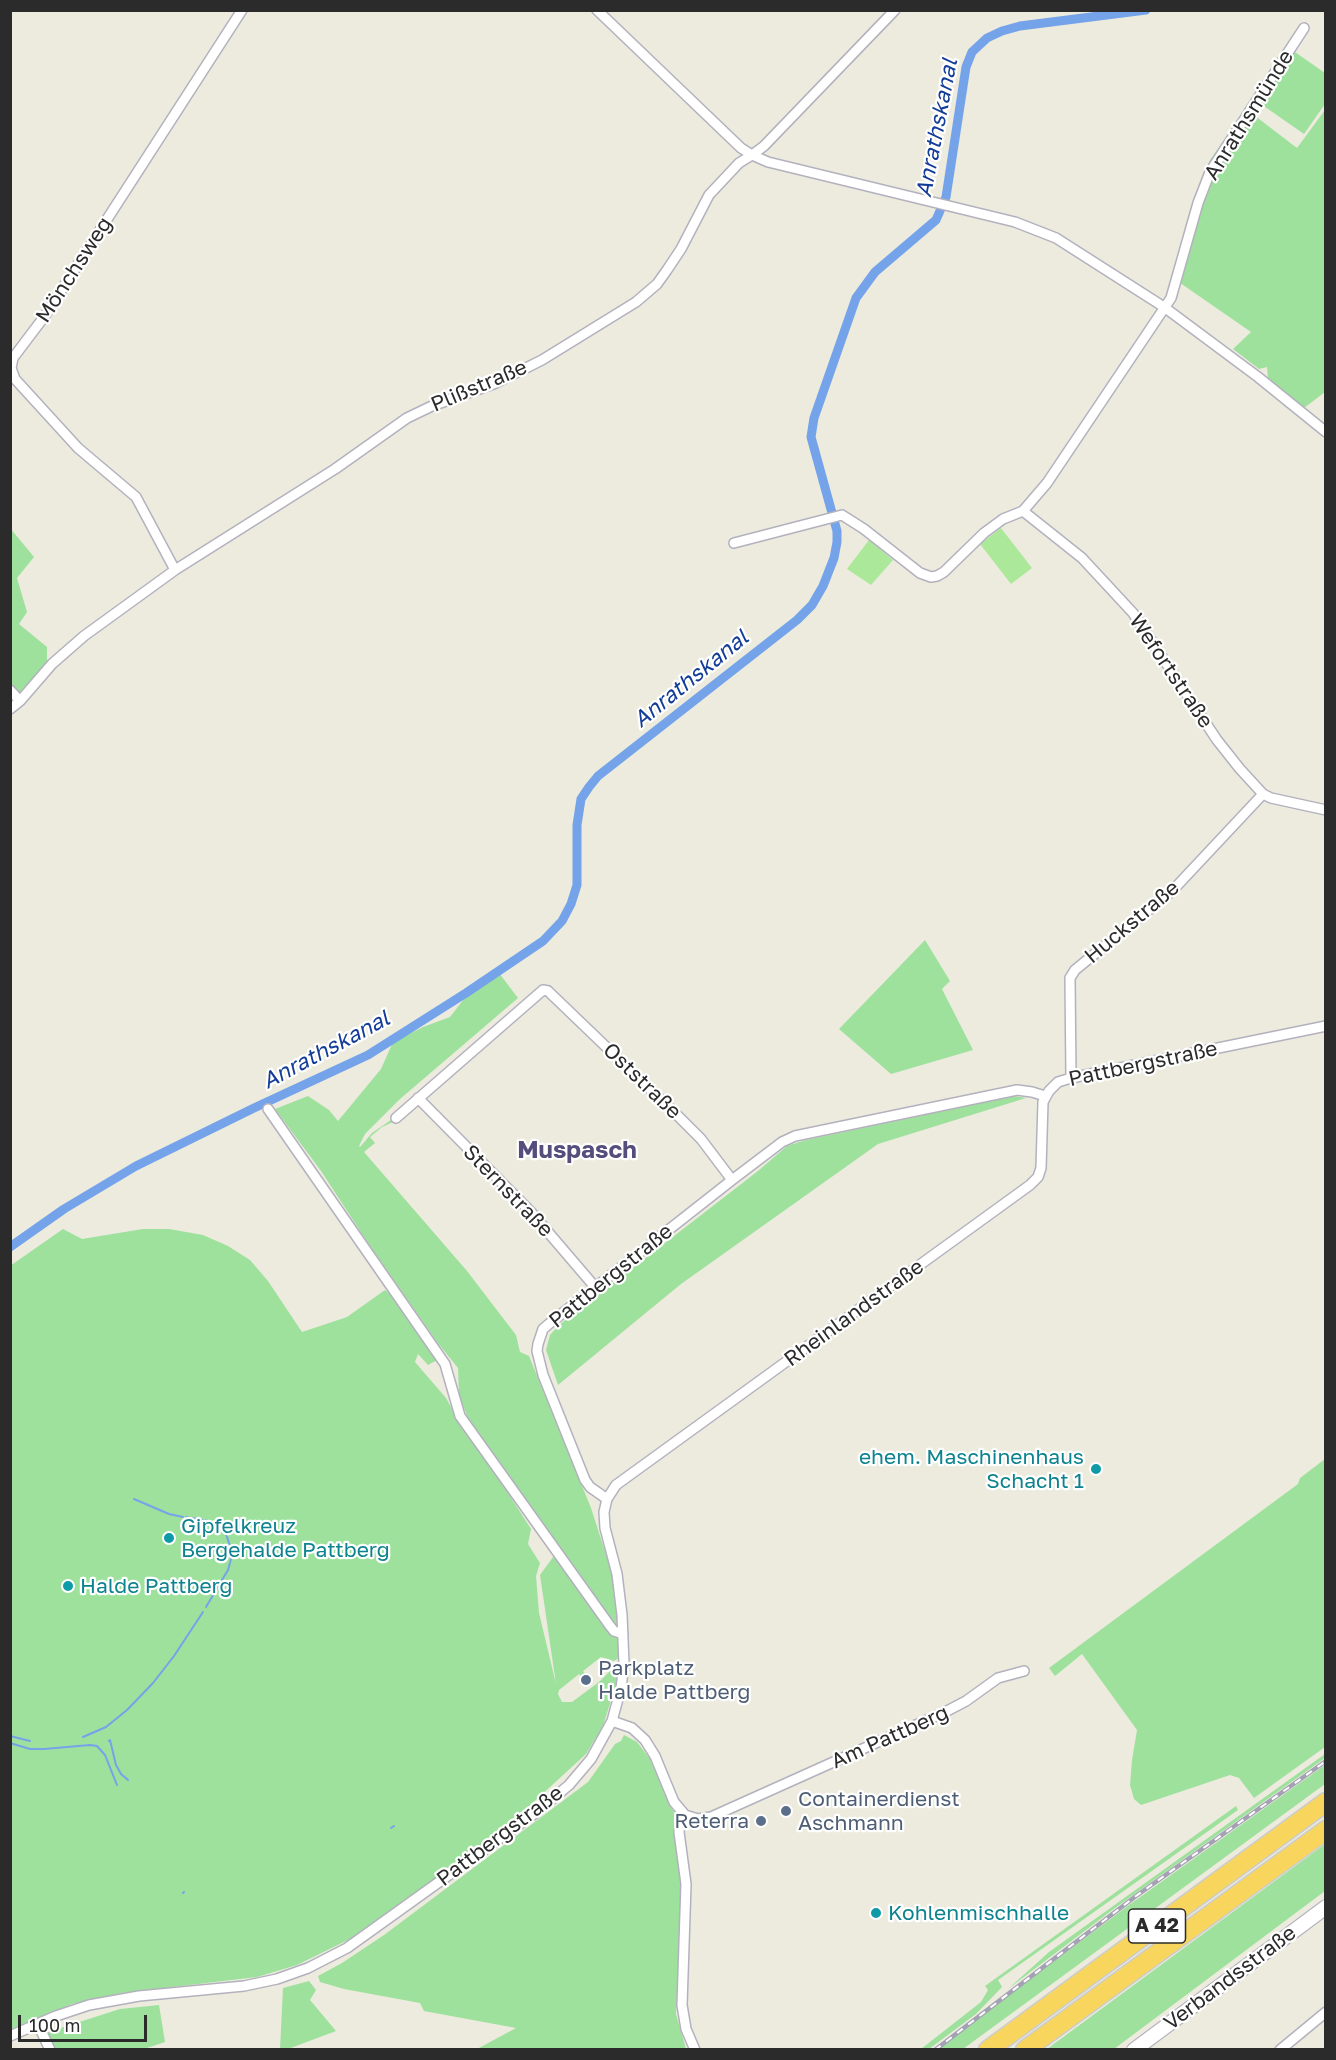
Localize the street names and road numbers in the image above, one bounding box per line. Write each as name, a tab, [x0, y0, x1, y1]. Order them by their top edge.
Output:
street label: Anrathsmünde	[1199, 45, 1299, 185]
street label: Mönchsweg	[30, 212, 118, 328]
street label: Plißstraße	[427, 354, 531, 418]
street label: Wefortstraße	[1124, 609, 1218, 733]
street label: Huckstraße	[1080, 875, 1184, 969]
street label: Pattbergstraße	[1066, 1036, 1220, 1092]
street label: Oststraße	[598, 1038, 686, 1124]
street label: Sternstraße	[458, 1140, 558, 1242]
street label: Pattbergstraße	[544, 1219, 678, 1333]
street label: Rheinlandstraße	[779, 1254, 929, 1372]
street label: Am Pattberg	[827, 1700, 953, 1774]
street label: Pattbergstraße	[432, 1780, 568, 1892]
road number: A 42	[1128, 1909, 1186, 1943]
street label: Verbandsstraße	[1159, 1920, 1301, 2036]

